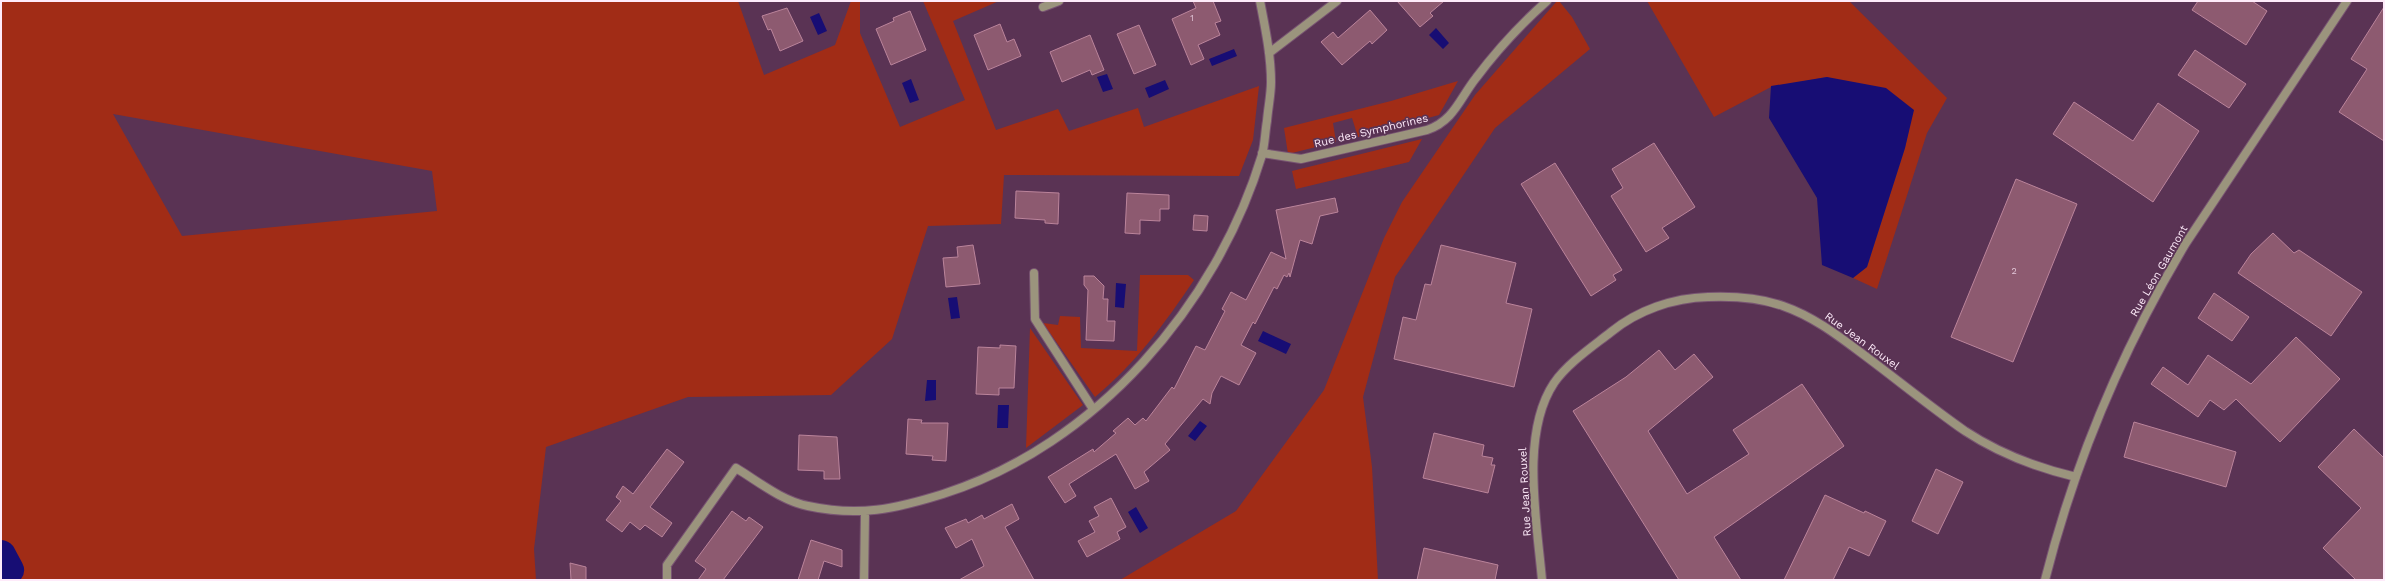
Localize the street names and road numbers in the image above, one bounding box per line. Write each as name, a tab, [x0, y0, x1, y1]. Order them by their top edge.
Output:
street label: Rue des Symphorines	[1313, 112, 1429, 150]
street label: Rue Léon Gaumont	[2128, 223, 2191, 319]
street label: Rue Jean Rouxel	[1822, 310, 1902, 373]
street label: Rue Jean Rouxel	[1516, 447, 1534, 537]

